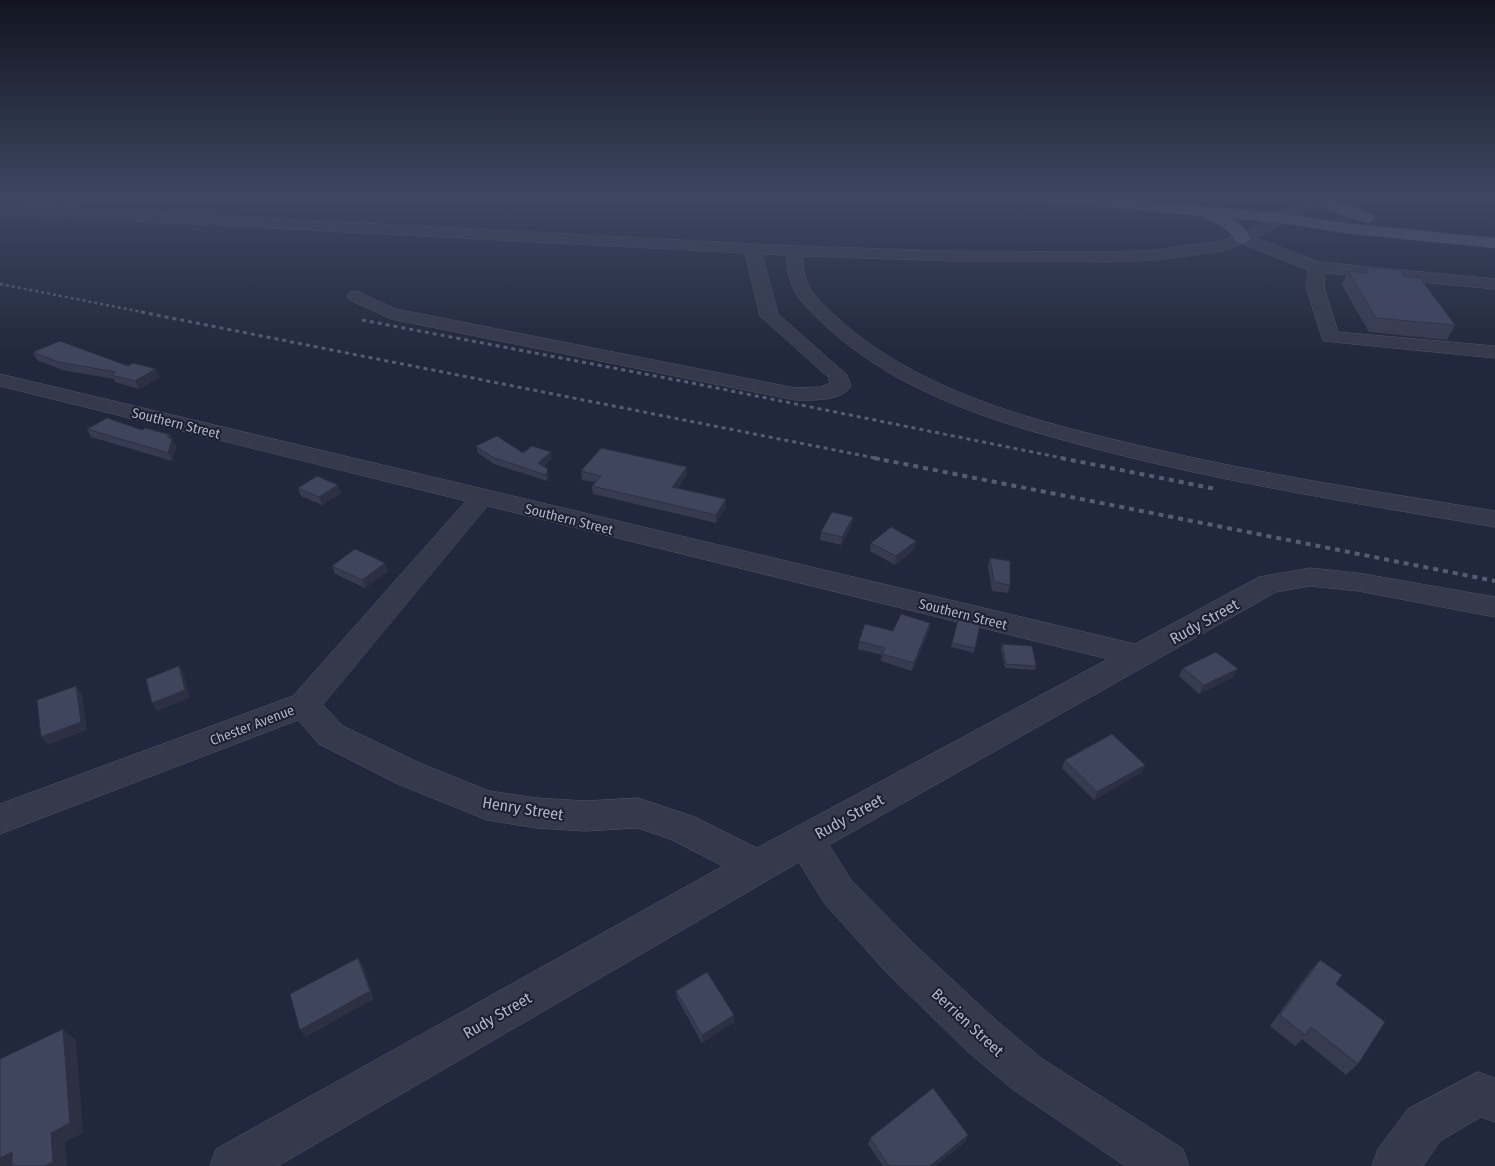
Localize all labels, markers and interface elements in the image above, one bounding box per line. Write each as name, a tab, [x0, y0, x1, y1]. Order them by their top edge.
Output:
street label: Southern Street	[130, 404, 222, 443]
street label: Southern Street	[523, 500, 615, 539]
street label: Rudy Street	[1166, 594, 1243, 648]
street label: Southern Street	[917, 595, 1009, 634]
street label: Chester Avenue	[208, 702, 297, 749]
street label: Rudy Street	[811, 789, 888, 843]
street label: Henry Street	[481, 793, 566, 824]
street label: Berrien Street	[928, 984, 1008, 1061]
street label: Rudy Street	[460, 988, 536, 1043]

